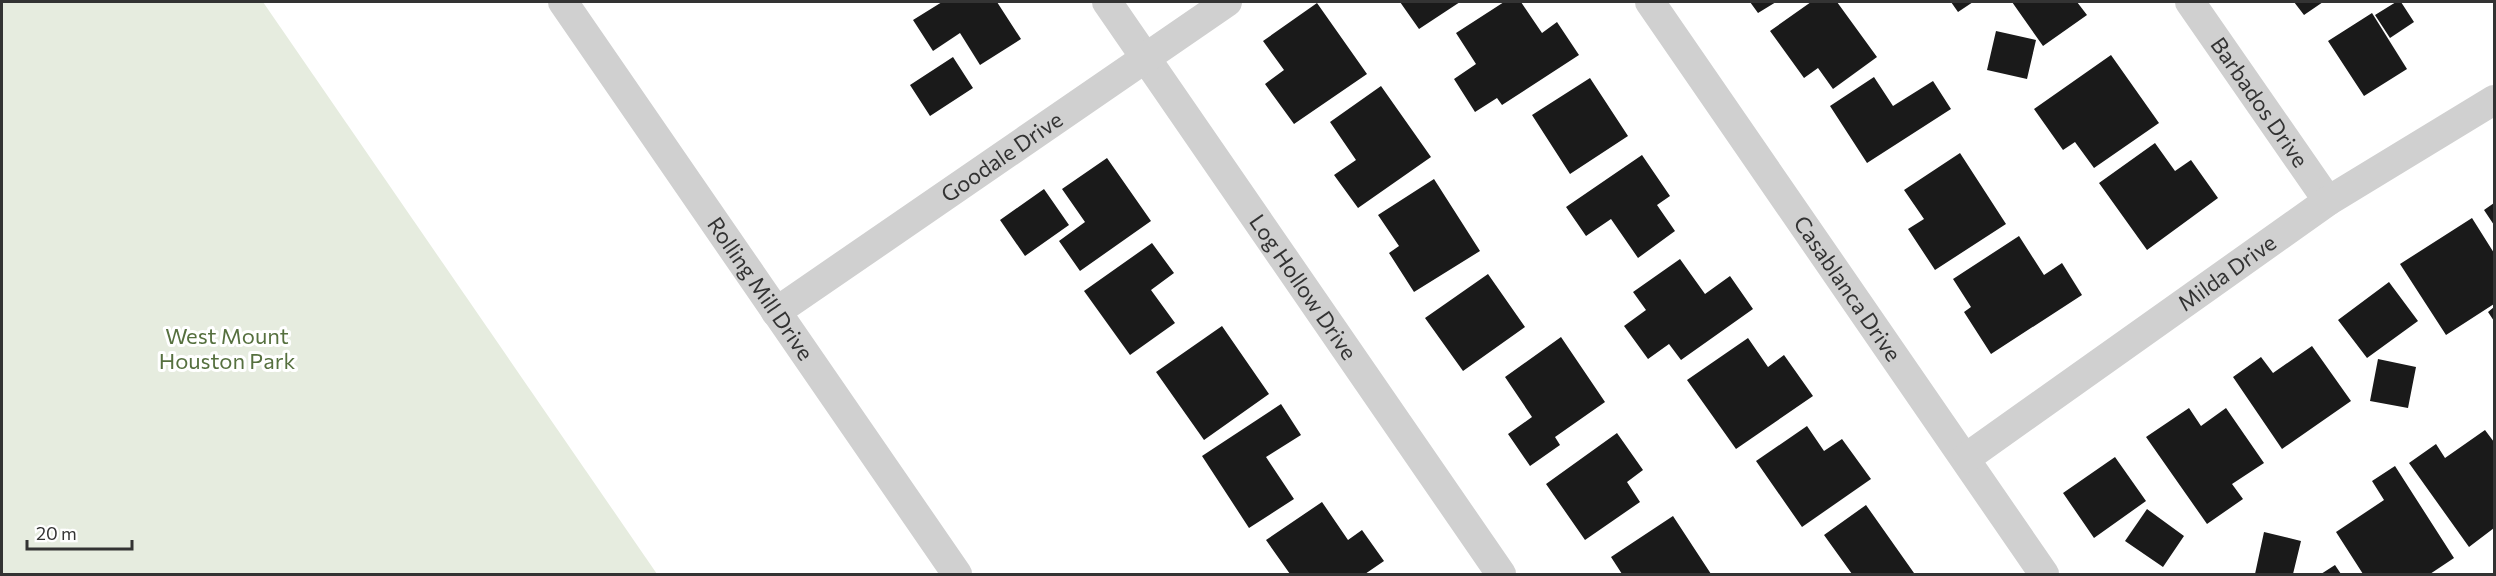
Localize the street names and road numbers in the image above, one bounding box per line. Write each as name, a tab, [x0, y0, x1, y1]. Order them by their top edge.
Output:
street label: Barbados Drive	[2205, 32, 2314, 172]
street label: Goodale Drive	[936, 105, 1067, 208]
street label: Log Hollow Drive	[1244, 209, 1363, 365]
street label: Casablanca Drive	[1788, 210, 1907, 366]
street label: Rolling Mill Drive	[702, 211, 820, 365]
street label: Milda Drive	[2172, 228, 2281, 316]

